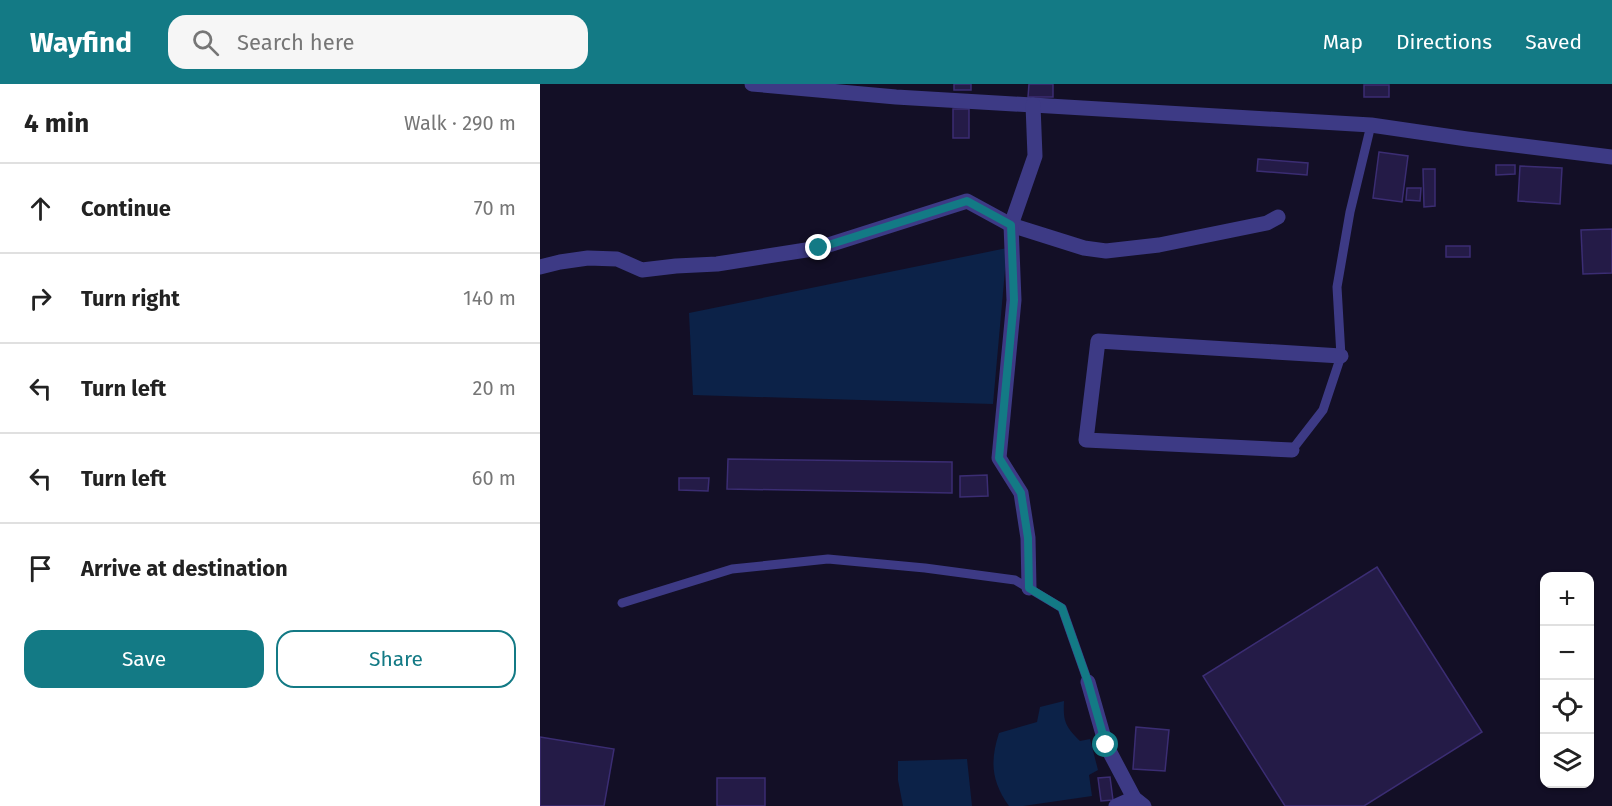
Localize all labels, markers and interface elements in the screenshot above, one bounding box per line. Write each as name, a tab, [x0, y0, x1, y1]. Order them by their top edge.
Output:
search box	[168, 15, 588, 69]
text: Wayfind	[30, 26, 132, 59]
icon: search	[189, 26, 222, 59]
text: Search here	[237, 29, 355, 56]
text: Map	[1323, 29, 1363, 55]
text: Directions	[1396, 29, 1492, 55]
text: Saved	[1525, 29, 1582, 55]
text: 4 min	[24, 108, 89, 139]
text: Walk · 290 m	[404, 111, 516, 135]
icon: ahead	[24, 192, 57, 225]
text: Continue	[81, 195, 171, 222]
text: 70 m	[474, 196, 516, 220]
route end	[805, 234, 831, 260]
icon: right	[24, 282, 57, 315]
text: Turn right	[81, 285, 180, 312]
text: 140 m	[463, 286, 516, 310]
icon: left	[24, 372, 57, 405]
text: Turn left	[81, 375, 166, 402]
text: 20 m	[473, 376, 516, 400]
icon: left	[24, 462, 57, 495]
text: Turn left	[81, 465, 166, 492]
text: 60 m	[472, 466, 516, 490]
icon: arrive	[24, 552, 57, 585]
text: Arrive at destination	[81, 555, 288, 582]
map controls	[1540, 572, 1594, 788]
button: +	[1540, 572, 1594, 626]
button: −	[1540, 626, 1594, 680]
button: Save	[24, 630, 264, 688]
button: Share	[276, 630, 516, 688]
button: locate	[1540, 680, 1594, 734]
route start	[1092, 731, 1118, 757]
button: layers	[1540, 734, 1594, 788]

